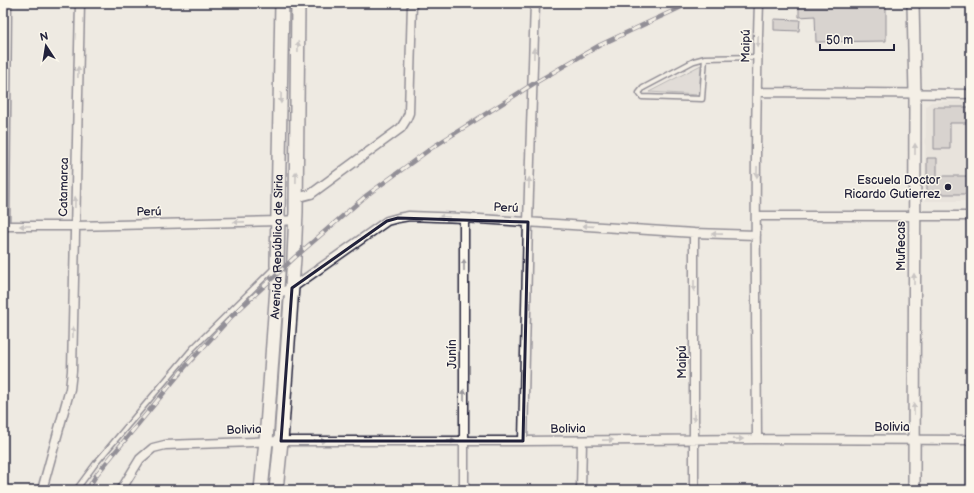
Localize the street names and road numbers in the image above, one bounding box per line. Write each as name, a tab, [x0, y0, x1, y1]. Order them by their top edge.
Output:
street label: Maipú	[738, 29, 754, 63]
street label: Catamarca	[56, 157, 72, 217]
street label: Avenida República de Siria	[267, 174, 286, 320]
street label: Perú	[493, 200, 519, 216]
street label: Perú	[136, 204, 162, 220]
street label: Muñecas	[894, 221, 909, 271]
street label: Junín	[445, 339, 460, 369]
street label: Maipú	[675, 345, 690, 379]
street label: Bolivia	[874, 420, 910, 435]
street label: Bolivia	[550, 421, 586, 437]
street label: Bolivia	[226, 422, 262, 438]

